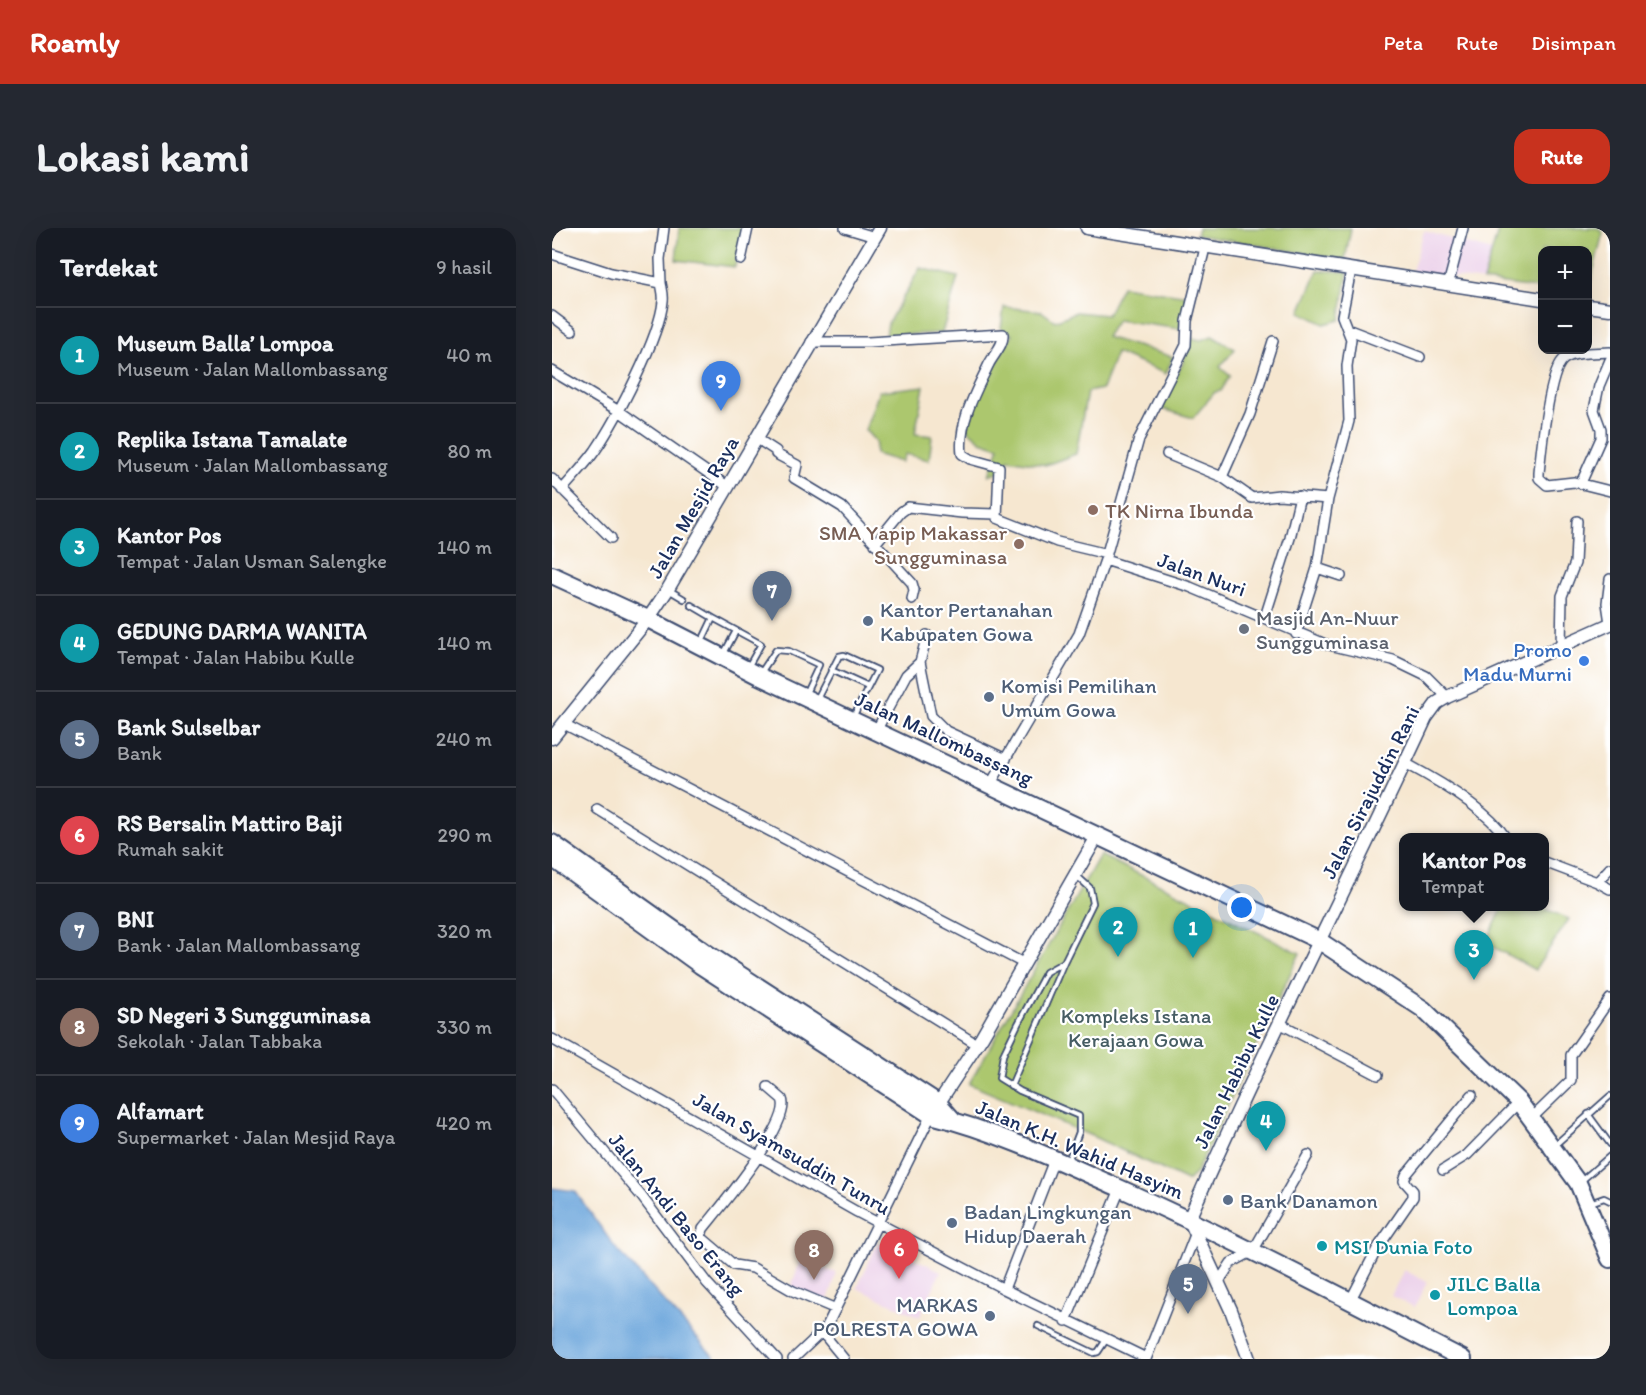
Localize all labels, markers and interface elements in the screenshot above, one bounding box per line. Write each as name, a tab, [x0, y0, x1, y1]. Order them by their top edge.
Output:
text: Roamly	[30, 25, 120, 59]
text: Peta	[1383, 30, 1423, 55]
text: Rute	[1456, 30, 1498, 55]
text: Disimpan	[1531, 30, 1616, 55]
button: Rute	[1514, 129, 1610, 184]
text: Lokasi kami	[36, 131, 250, 182]
map controls	[1538, 246, 1592, 354]
button: +	[1538, 246, 1592, 300]
text: Terdekat	[60, 251, 158, 283]
text: 9 hasil	[436, 255, 492, 279]
button: −	[1538, 300, 1592, 354]
text: Museum Ballaʼ Lompoa	[117, 330, 333, 357]
text: 1	[75, 343, 84, 367]
text: 40 m	[446, 343, 492, 367]
text: Museum · Jalan Mallombassang	[117, 357, 388, 381]
pin: 9	[702, 362, 740, 411]
text: Replika Istana Tamalate	[117, 426, 347, 453]
street label: Jalan Mesjid Raya	[642, 431, 744, 582]
text: 2	[74, 439, 85, 463]
text: 80 m	[447, 439, 492, 463]
text: Museum · Jalan Mallombassang	[117, 453, 388, 477]
place label: TK Nirna Ibunda	[1105, 498, 1253, 523]
marker: TK Nirna Ibunda	[1086, 503, 1100, 517]
place label: SMA Yapip Makassar Sungguminasa	[819, 520, 1008, 569]
text: Kantor Pos	[117, 522, 222, 549]
text: 3	[74, 535, 85, 559]
text: 140 m	[437, 535, 492, 559]
marker: SMA Yapip Makassar Sungguminasa	[1012, 537, 1026, 551]
street label: Jalan Nuri	[1154, 546, 1250, 602]
text: Tempat · Jalan Usman Salengke	[117, 549, 387, 573]
pin: 7	[752, 572, 792, 621]
place label: Kantor Pertanahan Kabupaten Gowa	[880, 597, 1053, 646]
place label: Masjid An-Nuur Sungguminasa	[1256, 605, 1398, 654]
marker: Kantor Pertanahan Kabupaten Gowa	[861, 614, 875, 628]
text: GEDUNG DARMA WANITA	[117, 618, 367, 645]
marker: Masjid An-Nuur Sungguminasa	[1237, 622, 1251, 636]
text: 4	[73, 631, 86, 655]
text: 140 m	[437, 631, 492, 655]
place label: Promo Madu Murni	[1463, 637, 1572, 686]
text: Tempat · Jalan Habibu Kulle	[117, 645, 354, 669]
marker: Promo Madu Murni	[1577, 654, 1591, 668]
place label: Komisi Pemilihan Umum Gowa	[1001, 673, 1157, 722]
street label: Jalan Mallombassang	[851, 686, 1037, 790]
marker: Komisi Pemilihan Umum Gowa	[982, 690, 996, 704]
street label: Jalan Sirajuddin Rani	[1316, 701, 1424, 883]
text: Bank Sulselbar	[117, 714, 260, 741]
text: 5	[74, 727, 85, 751]
text: 240 m	[436, 727, 492, 751]
text: Bank	[117, 741, 162, 765]
text: RS Bersalin Mattiro Baji	[117, 810, 342, 837]
text: 6	[74, 823, 85, 847]
text: 290 m	[437, 823, 492, 847]
popup	[1399, 833, 1549, 911]
text: Rumah sakit	[117, 837, 224, 861]
text: Kantor Pos	[1422, 847, 1526, 874]
text: Tempat	[1422, 874, 1485, 898]
your location	[1227, 893, 1256, 922]
text: BNI	[117, 906, 154, 933]
pin: 2	[1098, 908, 1138, 957]
pin: 1	[1174, 908, 1212, 958]
text: 7	[75, 919, 84, 943]
text: 320 m	[437, 919, 492, 943]
pin: 3	[1454, 930, 1494, 980]
text: Bank · Jalan Mallombassang	[117, 933, 360, 957]
street label: Jalan Habibu Kulle	[1188, 990, 1284, 1152]
text: SD Negeri 3 Sungguminasa	[117, 1002, 371, 1029]
park label: Kompleks Istana Kerajaan Gowa	[1061, 1003, 1211, 1052]
text: 8	[74, 1015, 85, 1039]
text: 330 m	[437, 1015, 492, 1039]
text: Sekolah · Jalan Tabbaka	[117, 1029, 322, 1053]
street label: Jalan Syamsuddin Tunru	[689, 1086, 895, 1220]
street label: Jalan K.H. Wahid Hasyim	[972, 1094, 1188, 1204]
text: Alfamart	[117, 1098, 203, 1125]
pin: 4	[1246, 1102, 1286, 1151]
text: 9	[74, 1111, 85, 1135]
text: 420 m	[436, 1111, 492, 1135]
text: Supermarket · Jalan Mesjid Raya	[117, 1125, 395, 1149]
street label: Jalan Andi Baso Erang	[604, 1127, 751, 1301]
place label: Bank Danamon	[1240, 1188, 1378, 1213]
marker: Bank Danamon	[1221, 1193, 1235, 1207]
place label: Badan Lingkungan Hidup Daerah	[964, 1199, 1132, 1248]
marker: Badan Lingkungan Hidup Daerah	[945, 1216, 959, 1230]
pin: 8	[794, 1230, 834, 1280]
pin: 6	[880, 1230, 918, 1279]
place label: MSI Dunia Foto	[1334, 1234, 1473, 1259]
marker: MSI Dunia Foto	[1315, 1239, 1329, 1253]
pin: 5	[1168, 1264, 1208, 1314]
place label: JILC Balla Lompoa	[1447, 1271, 1541, 1320]
marker: JILC Balla Lompoa	[1428, 1288, 1442, 1302]
place label: MARKAS POLRESTA GOWA	[813, 1292, 979, 1341]
marker: MARKAS POLRESTA GOWA	[983, 1309, 997, 1323]

